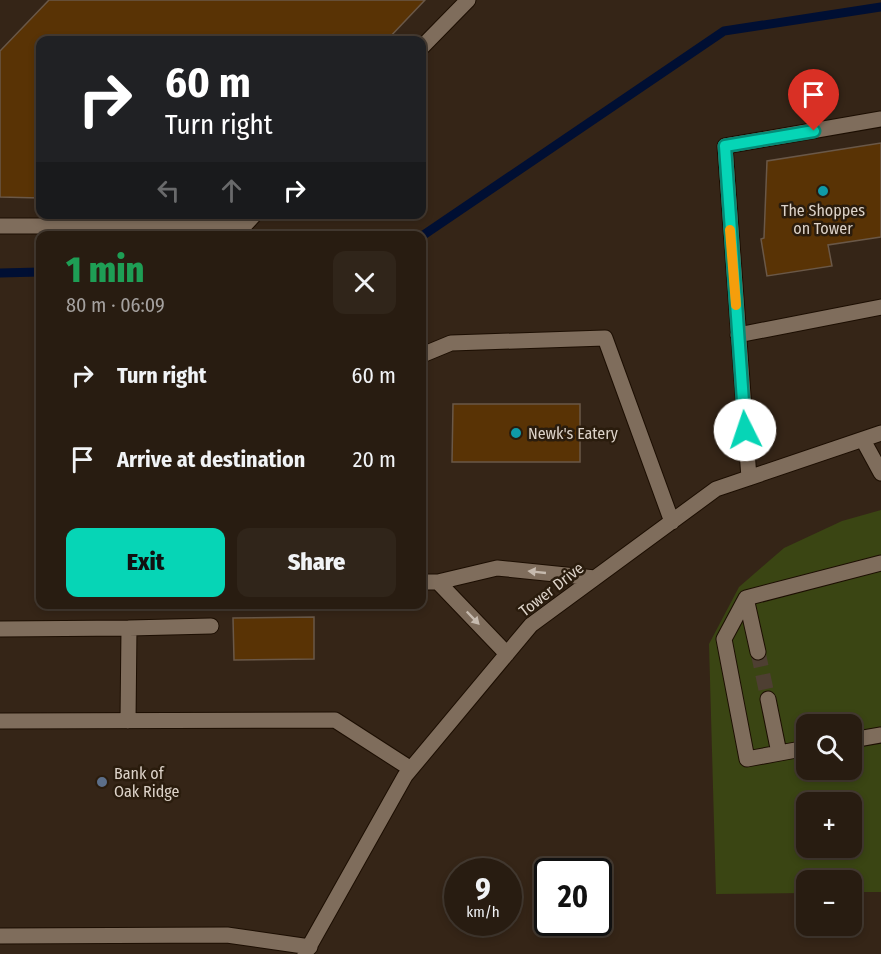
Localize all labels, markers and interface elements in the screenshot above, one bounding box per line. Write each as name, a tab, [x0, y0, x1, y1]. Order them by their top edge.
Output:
text: 60 m	[165, 58, 251, 108]
icon: right	[66, 60, 144, 138]
pin	[788, 69, 839, 131]
icon: arrive	[797, 78, 830, 111]
text: Turn right	[165, 109, 273, 141]
icon: left	[152, 174, 185, 207]
icon: ahead	[215, 174, 248, 207]
icon: right	[278, 174, 311, 207]
marker: The Shoppes on Tower	[816, 184, 830, 198]
place label: The Shoppes on Tower	[781, 201, 865, 238]
text: 1 min	[66, 248, 144, 292]
button: close	[333, 251, 396, 314]
text: 80 m · 06:09	[66, 293, 165, 317]
icon: right	[66, 359, 99, 392]
text: Turn right	[117, 362, 206, 389]
text: 60 m	[352, 362, 396, 389]
position arrow	[713, 398, 777, 462]
place label: Newk's Eatery	[528, 424, 619, 443]
marker: Newk's Eatery	[509, 426, 523, 440]
icon: arrive	[66, 443, 99, 476]
text: Arrive at destination	[117, 446, 305, 473]
text: 20 m	[353, 446, 396, 473]
button: Exit	[66, 528, 225, 597]
button: Share	[237, 528, 396, 597]
street label: Tower Drive	[515, 558, 587, 620]
one-way arrow	[527, 567, 546, 577]
one-way arrow	[465, 610, 479, 624]
map controls	[796, 714, 862, 936]
button: search	[796, 714, 862, 780]
place label: Bank of Oak Ridge	[114, 764, 180, 801]
marker: Bank of Oak Ridge	[95, 775, 109, 789]
button: +	[796, 792, 862, 858]
speed limit sign: 20	[534, 858, 612, 936]
button: −	[796, 870, 862, 936]
text: 9	[475, 872, 491, 908]
text: km/h	[466, 903, 500, 921]

